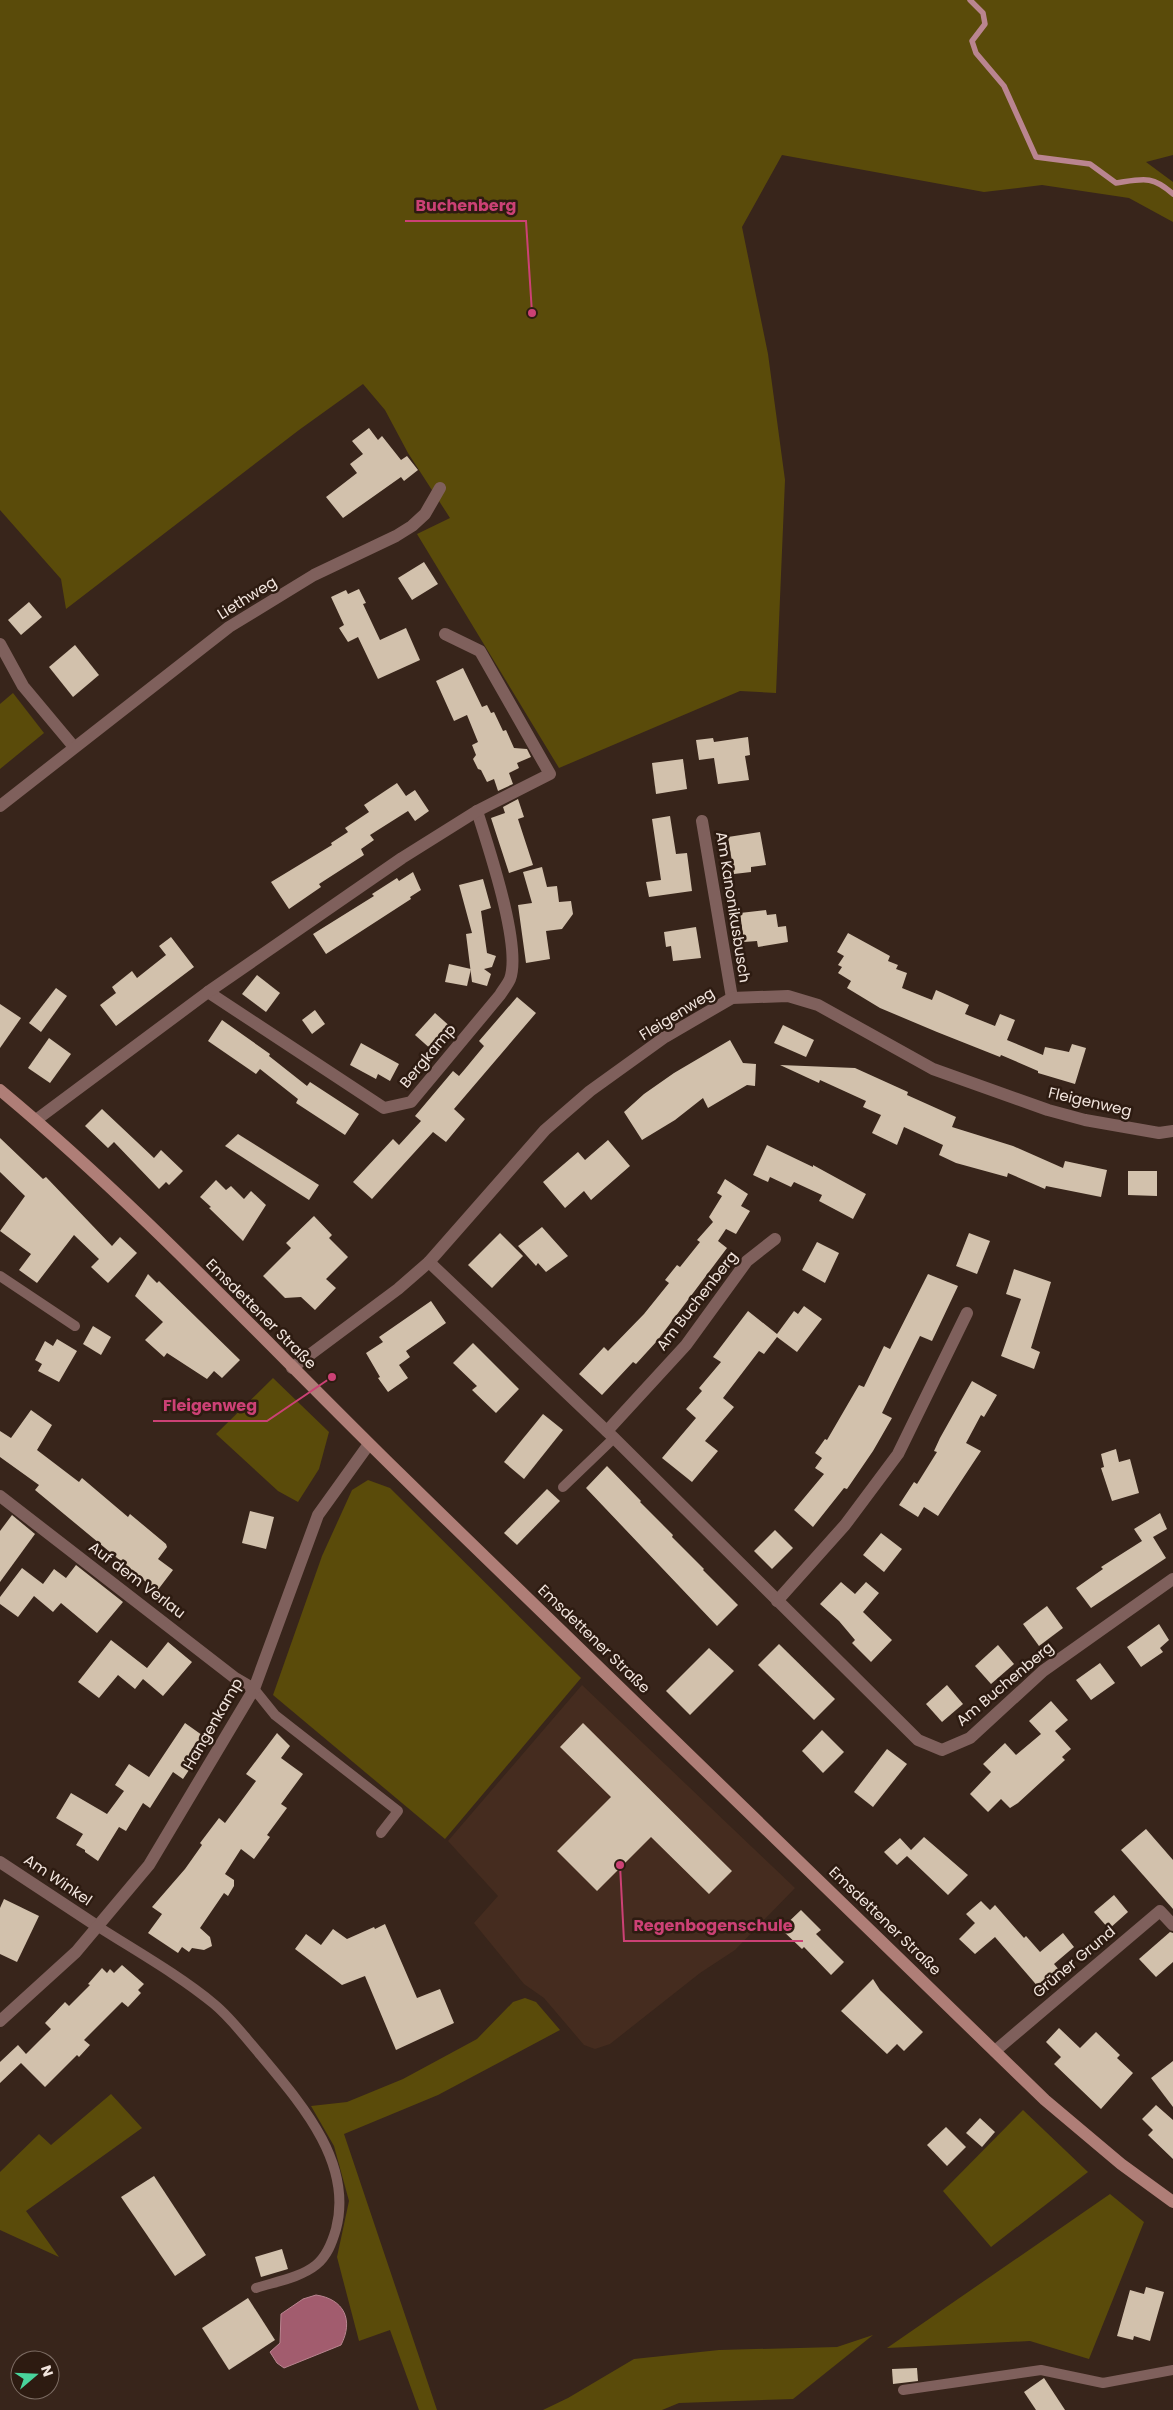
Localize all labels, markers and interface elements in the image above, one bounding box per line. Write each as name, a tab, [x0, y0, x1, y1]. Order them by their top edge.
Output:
callout: Buchenberg	[405, 190, 526, 221]
text: Buchenberg	[416, 194, 516, 217]
street label: Liethweg	[213, 571, 280, 624]
street label: Am Kanonikusbusch	[711, 830, 756, 984]
street label: Fleigenweg	[635, 982, 718, 1045]
street label: Bergkamp	[395, 1019, 461, 1092]
street label: Fleigenweg	[1046, 1082, 1134, 1121]
street label: Am Buchenberg	[651, 1246, 742, 1355]
street label: Emsdettener Straße	[201, 1254, 321, 1374]
callout: Fleigenweg	[153, 1390, 267, 1421]
text: Fleigenweg	[163, 1394, 257, 1417]
street label: Auf dem Verlau	[85, 1536, 190, 1623]
street label: Emsdettener Straße	[534, 1579, 655, 1698]
street label: Am Buchenberg	[952, 1637, 1058, 1731]
street label: Hangenkamp	[178, 1674, 247, 1773]
street label: Am Winkel	[20, 1849, 97, 1910]
street label: Emsdettener Straße	[825, 1861, 946, 1980]
callout: Regenbogenschule	[624, 1910, 803, 1941]
text: Regenbogenschule	[633, 1914, 793, 1937]
street label: Grüner Grund	[1028, 1921, 1119, 2002]
north arrow	[10, 2350, 60, 2400]
text: N	[36, 2363, 58, 2379]

